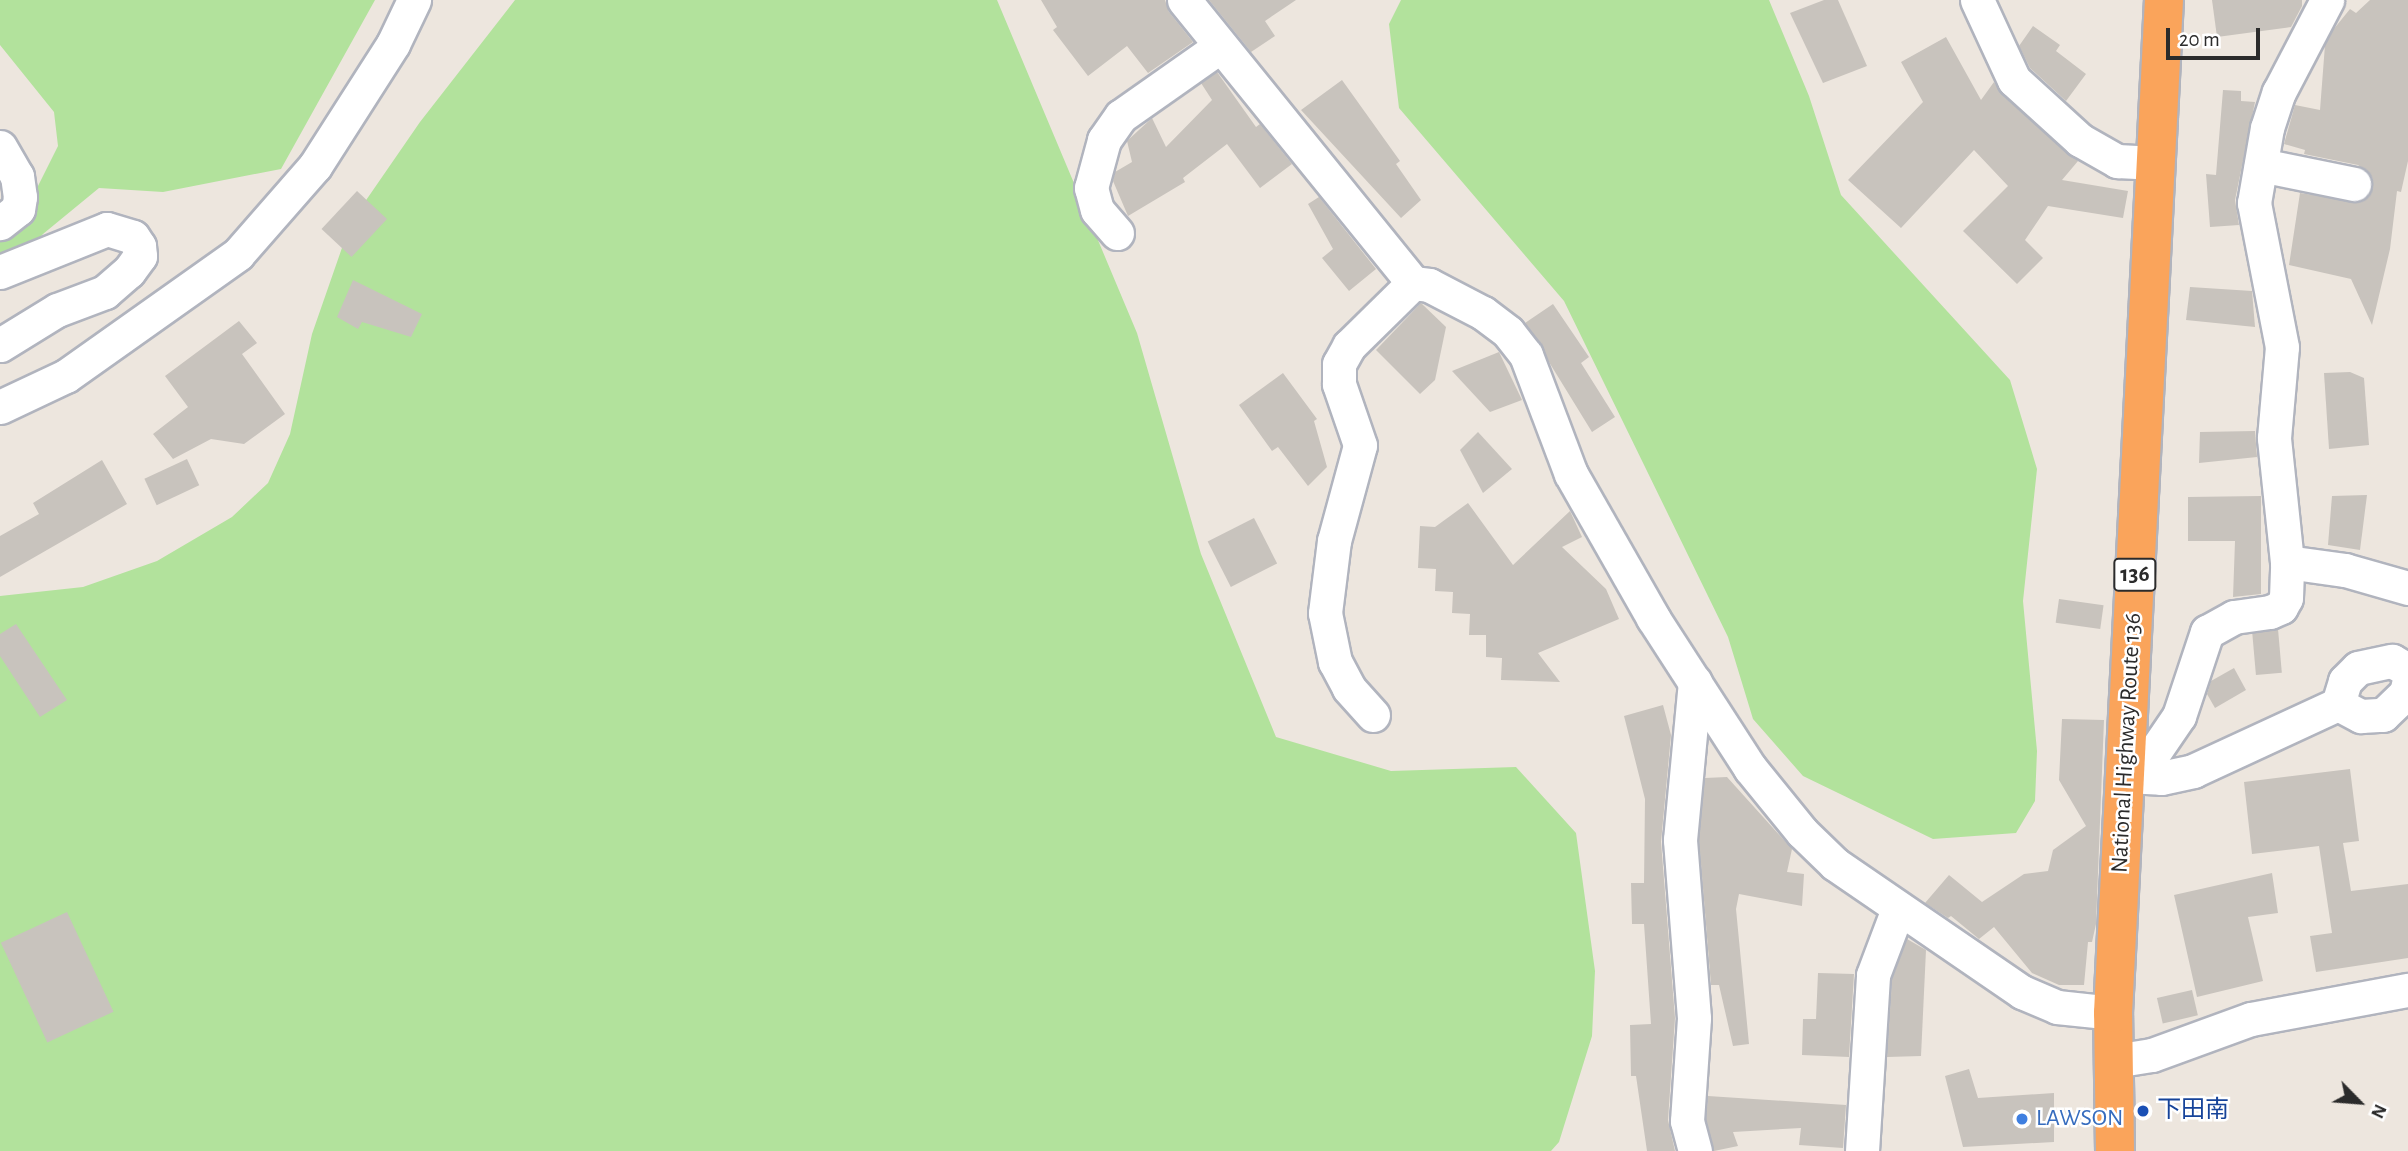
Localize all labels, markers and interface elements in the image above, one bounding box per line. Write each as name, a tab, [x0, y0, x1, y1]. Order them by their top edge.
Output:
scale bar	[2170, 14, 2264, 58]
text: 20 m	[2179, 29, 2220, 50]
road number: 136	[2112, 555, 2158, 594]
street label: National Highway Route 136	[2106, 612, 2148, 874]
north arrow	[2324, 1067, 2394, 1137]
place label: 下田南	[2157, 1097, 2229, 1125]
text: N	[2367, 1101, 2390, 1121]
marker: 下田南	[2135, 1103, 2151, 1119]
place label: LAWSON	[2036, 1105, 2123, 1133]
marker: LAWSON	[2014, 1111, 2030, 1127]

